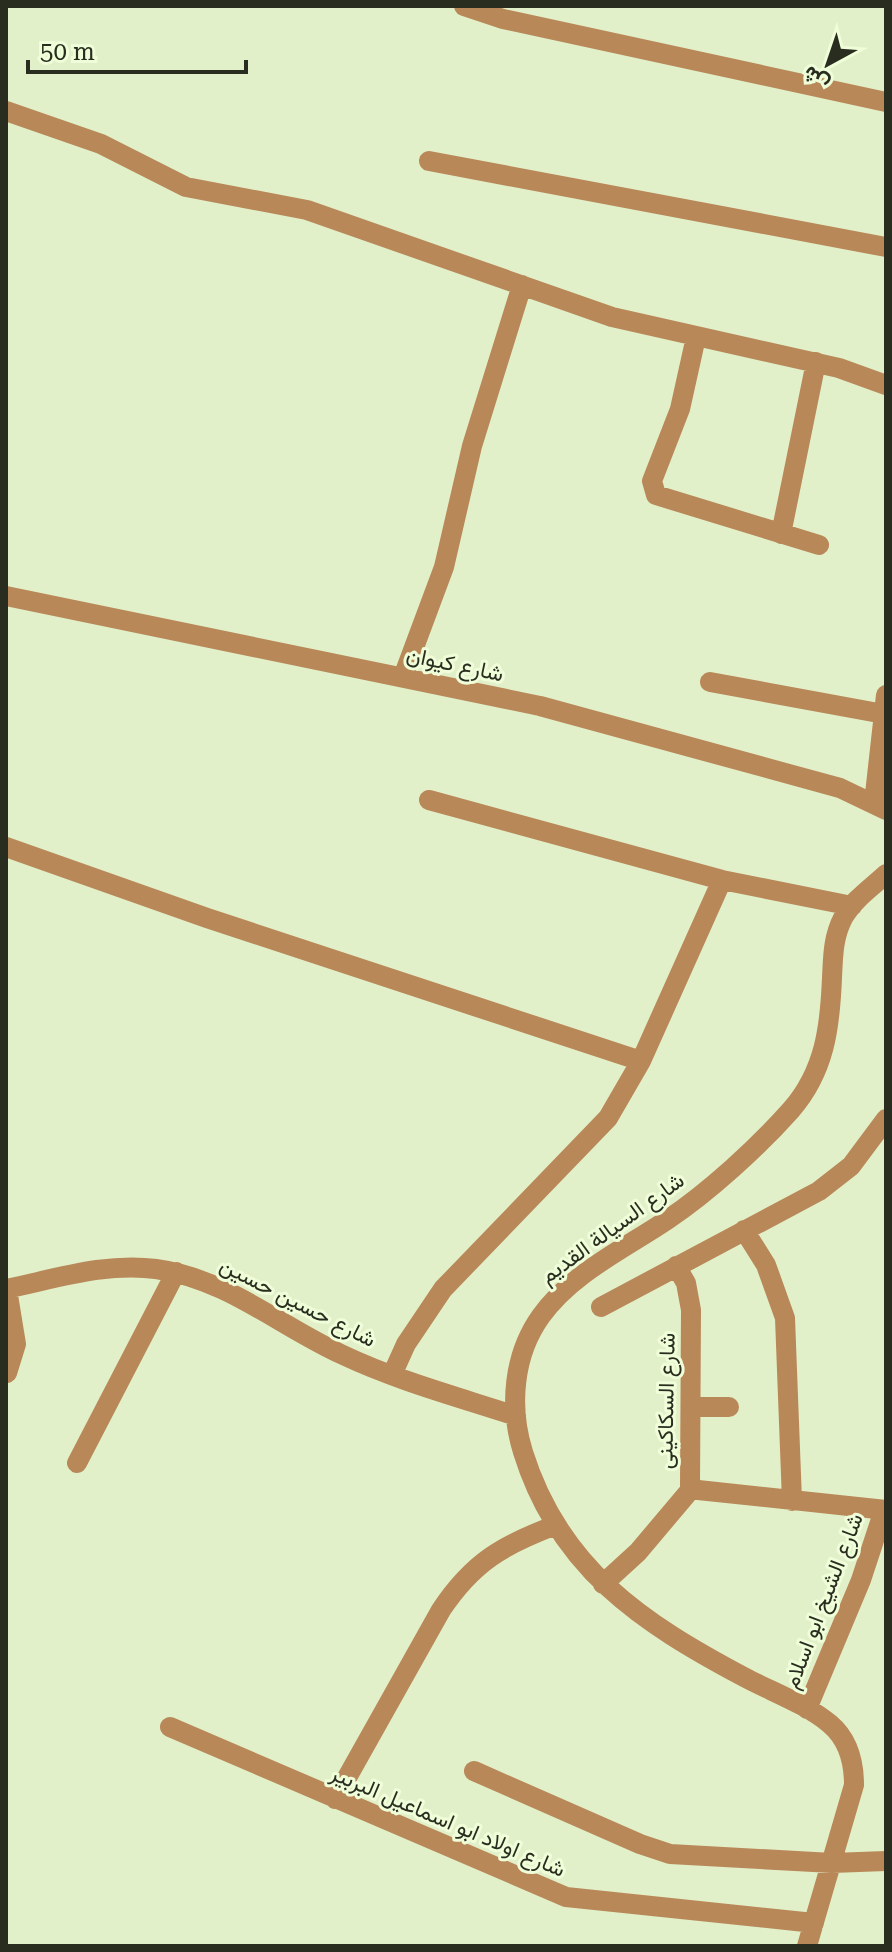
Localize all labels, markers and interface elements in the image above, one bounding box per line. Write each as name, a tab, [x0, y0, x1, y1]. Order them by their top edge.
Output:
scale bar	[28, 24, 246, 74]
north arrow	[788, 24, 868, 104]
text: 50 m	[40, 38, 95, 66]
text: ش	[797, 60, 834, 97]
street label: شارع كيوان	[404, 642, 506, 688]
street label: شارع السيالة القديم	[535, 1167, 690, 1290]
street label: شارع حسين حسين	[215, 1252, 380, 1354]
street label: شارع السكاكينى	[652, 1333, 682, 1469]
street label: شارع الشيخ ابو اسلام	[778, 1510, 870, 1693]
street label: شارع اولاد ابو اسماعيل البربير	[325, 1760, 569, 1884]

